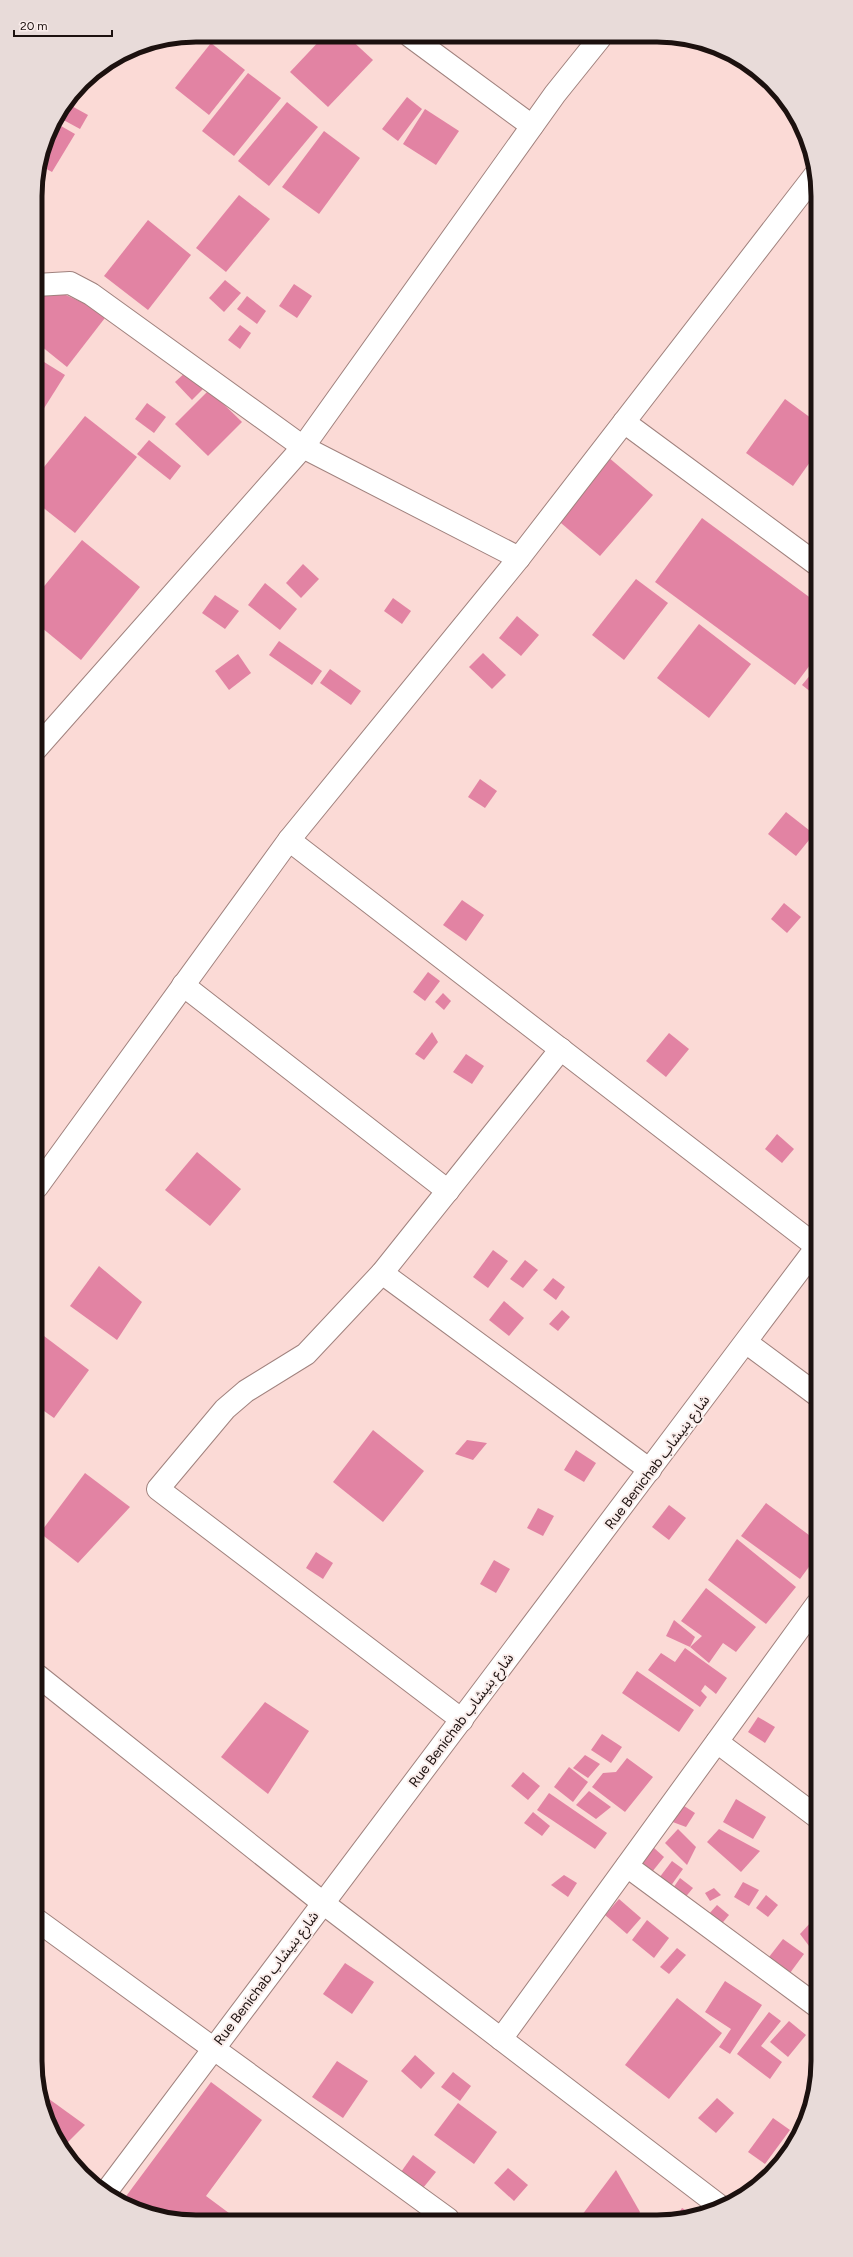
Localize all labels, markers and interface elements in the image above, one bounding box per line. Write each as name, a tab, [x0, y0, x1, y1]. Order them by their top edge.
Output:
scale bar	[14, 12, 112, 38]
text: 20 m	[20, 19, 48, 33]
street label: Rue Benichab شارع بنيشاب	[601, 1392, 715, 1534]
street label: Rue Benichab شارع بنيشاب	[405, 1650, 519, 1792]
street label: Rue Benichab شارع بنيشاب	[210, 1908, 324, 2050]

